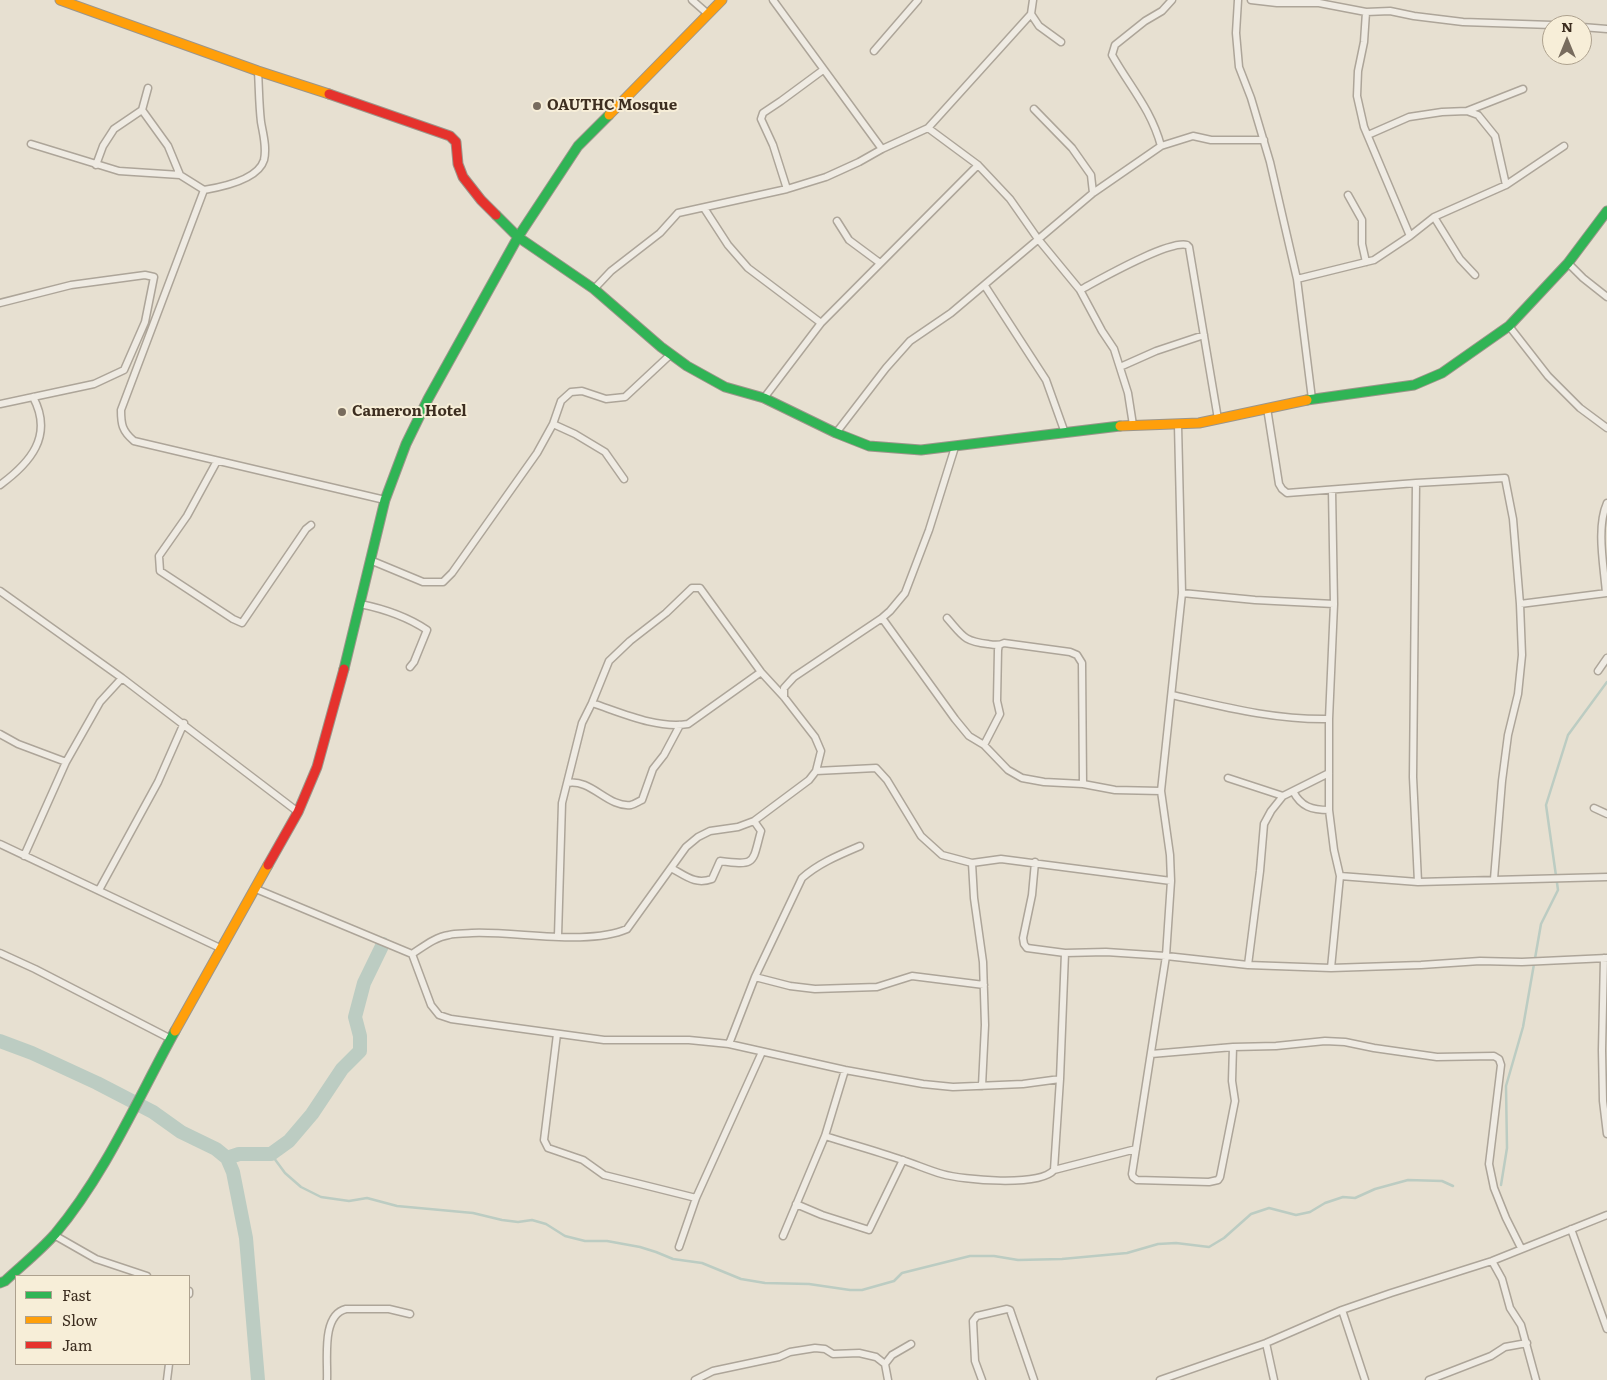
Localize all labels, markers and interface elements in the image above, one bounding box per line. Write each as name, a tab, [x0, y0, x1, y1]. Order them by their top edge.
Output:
north arrow	[1542, 15, 1592, 65]
text: N	[1561, 16, 1573, 36]
place label: OAUTHC Mosque	[547, 97, 677, 115]
marker: OAUTHC Mosque	[531, 100, 543, 112]
place label: Cameron Hotel	[352, 403, 467, 421]
marker: Cameron Hotel	[336, 406, 348, 418]
legend	[15, 1275, 190, 1365]
text: Fast	[62, 1283, 91, 1306]
text: Slow	[62, 1308, 97, 1331]
text: Jam	[62, 1333, 92, 1356]

